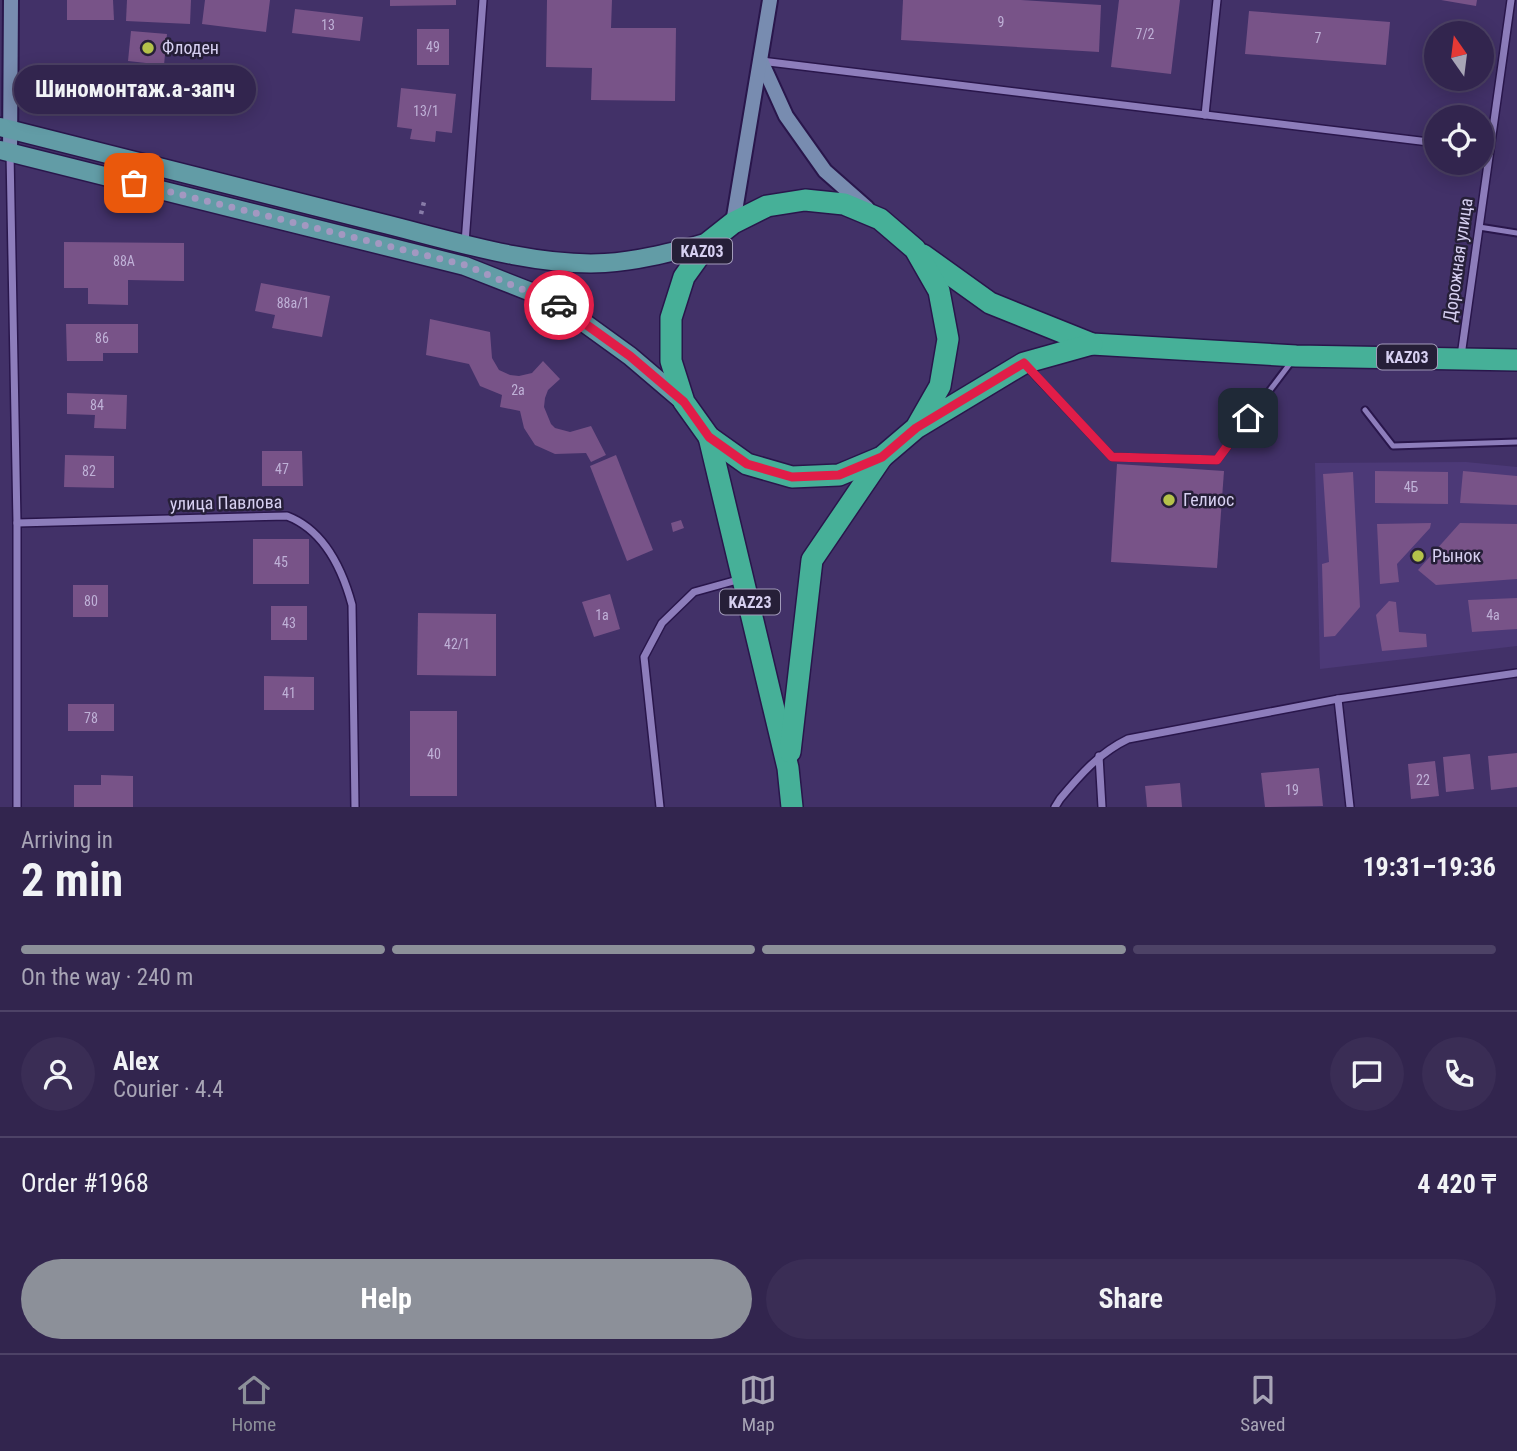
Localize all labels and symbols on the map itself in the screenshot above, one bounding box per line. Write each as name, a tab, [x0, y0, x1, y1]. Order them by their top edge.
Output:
house number: 9	[998, 14, 1004, 30]
house number: 13	[321, 17, 335, 33]
north arrow	[1424, 21, 1494, 91]
house number: 7/2	[1135, 26, 1155, 42]
house number: 7	[1315, 30, 1322, 46]
place label: Флоден	[162, 37, 219, 58]
house number: 49	[426, 39, 440, 55]
marker: Флоден	[140, 40, 156, 56]
callout: Шиномонтаж.а-запч	[13, 64, 255, 113]
house number: 13/1	[413, 103, 439, 119]
pin	[104, 153, 164, 213]
street label: Дорожная улица	[1438, 197, 1477, 323]
road number: KАZ03	[672, 238, 732, 264]
house number: 88А	[113, 253, 135, 269]
courier	[524, 270, 594, 340]
house number: 88а/1	[277, 295, 309, 311]
house number: 86	[95, 330, 109, 346]
road number: KАZ03	[1377, 344, 1437, 370]
house number: 2а	[511, 382, 525, 398]
pin	[1218, 388, 1278, 448]
house number: 84	[90, 397, 104, 413]
house number: 47	[275, 461, 289, 477]
house number: 82	[82, 463, 96, 479]
house number: 4Б	[1404, 479, 1419, 495]
place label: Гелиос	[1183, 489, 1234, 510]
street label: улица Павлова	[170, 491, 282, 514]
marker: Гелиос	[1161, 492, 1177, 508]
place label: Рынок	[1432, 545, 1481, 566]
marker: Рынок	[1410, 548, 1426, 564]
house number: 45	[274, 554, 288, 570]
road number: KAZ23	[720, 590, 780, 614]
house number: 80	[84, 593, 98, 609]
house number: 1а	[595, 607, 609, 623]
house number: 4а	[1486, 607, 1500, 623]
house number: 43	[282, 615, 296, 631]
house number: 42/1	[444, 636, 470, 652]
house number: 41	[282, 685, 296, 701]
house number: 78	[84, 710, 98, 726]
house number: 40	[427, 746, 441, 762]
house number: 22	[1416, 772, 1430, 788]
house number: 19	[1285, 782, 1299, 798]

